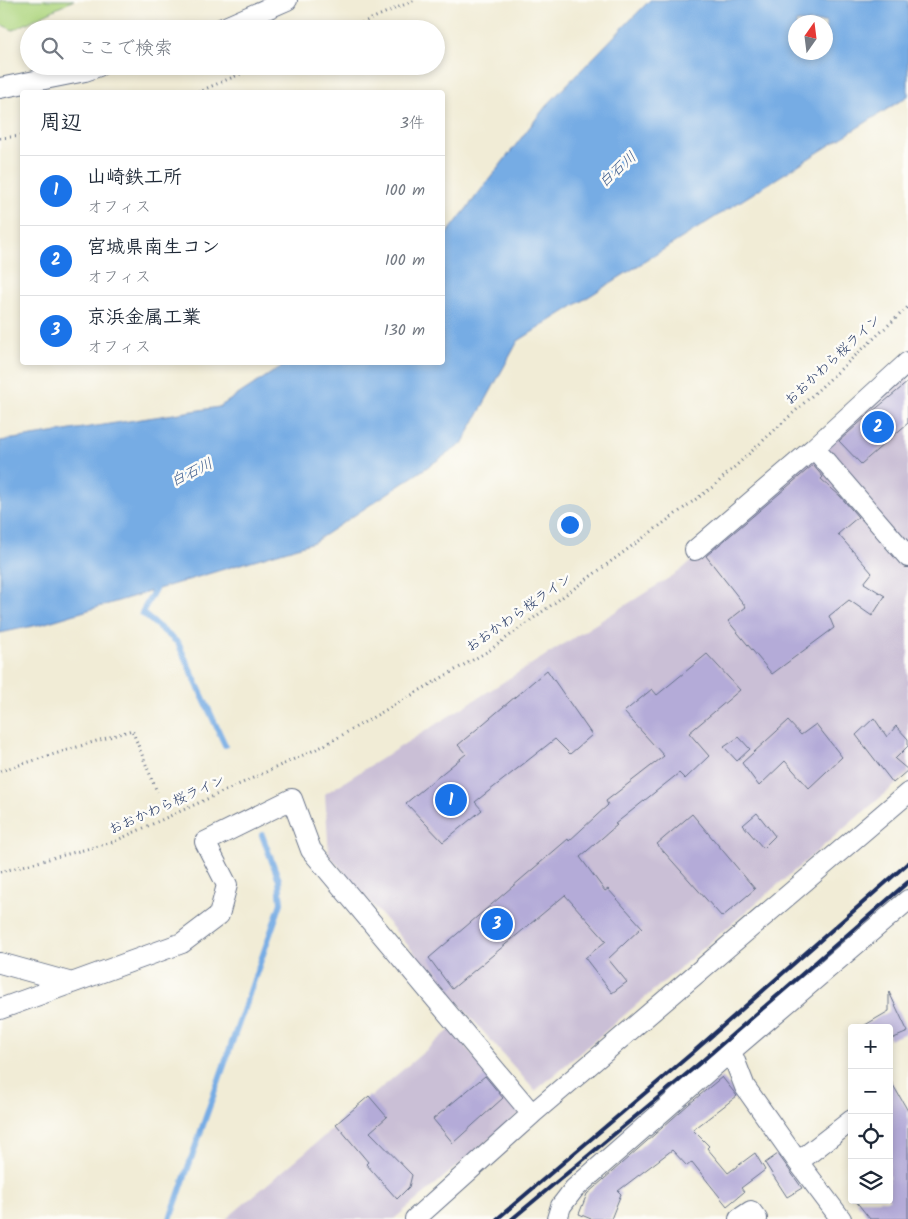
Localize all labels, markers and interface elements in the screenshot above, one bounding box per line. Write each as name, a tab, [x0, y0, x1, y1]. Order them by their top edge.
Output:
north arrow	[788, 15, 833, 60]
search box	[20, 20, 445, 75]
icon: search	[38, 34, 66, 62]
text: ここで検索	[78, 34, 173, 64]
text: 周辺	[40, 107, 82, 140]
text: 3件	[400, 111, 425, 136]
water label: 白石川	[593, 146, 643, 194]
text: 山崎鉄工所	[87, 163, 182, 193]
text: 1	[54, 178, 58, 203]
text: 100 m	[385, 178, 425, 203]
text: オフィス	[87, 195, 151, 220]
text: 宮城県南生コン	[87, 233, 220, 263]
text: 2	[51, 248, 61, 273]
text: 100 m	[385, 248, 425, 273]
text: オフィス	[87, 265, 151, 290]
text: 京浜金属工業	[87, 303, 201, 333]
street label: おおかわら桜ライン	[780, 309, 886, 411]
text: 3	[52, 318, 60, 343]
text: 130 m	[384, 318, 425, 343]
text: オフィス	[87, 335, 151, 360]
pin: 2	[862, 408, 894, 446]
water label: 白石川	[167, 452, 217, 494]
your location	[557, 512, 583, 538]
street label: おおかわら桜ライン	[461, 568, 577, 658]
street label: おおかわら桜ライン	[105, 769, 229, 841]
pin: 1	[435, 781, 467, 819]
pin: 3	[481, 905, 513, 943]
map controls	[848, 1024, 893, 1204]
button: +	[848, 1024, 893, 1069]
button: −	[848, 1069, 893, 1114]
button: locate	[848, 1114, 893, 1159]
button: layers	[848, 1159, 893, 1204]

